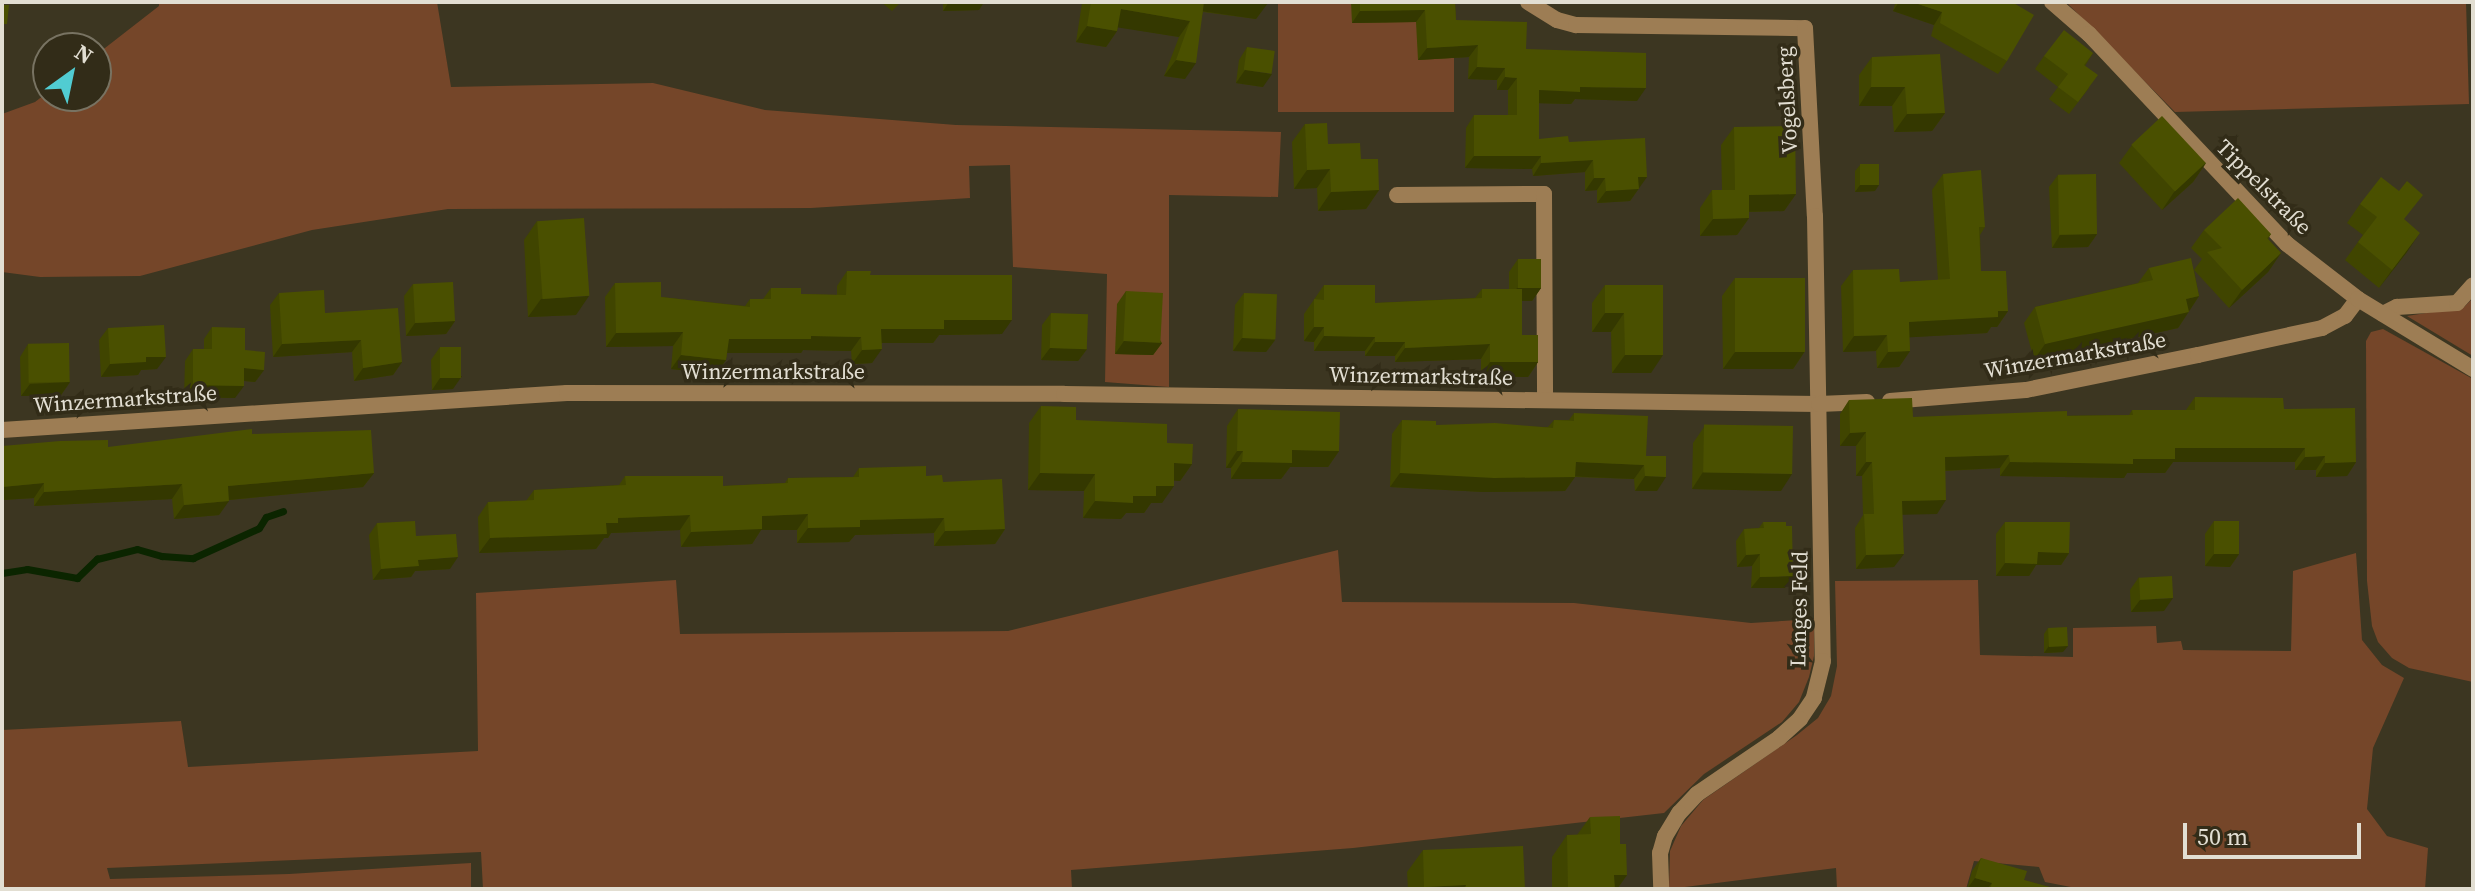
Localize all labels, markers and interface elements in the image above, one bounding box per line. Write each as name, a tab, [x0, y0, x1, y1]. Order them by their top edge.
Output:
north arrow	[32, 32, 112, 112]
text: N	[69, 37, 99, 70]
street label: Vogelsberg	[1771, 45, 1803, 155]
street label: Tippelstraße	[2211, 134, 2317, 240]
street label: Winzermarkstraße	[1982, 326, 2168, 384]
street label: Winzermarkstraße	[681, 359, 865, 385]
street label: Winzermarkstraße	[1329, 361, 1513, 391]
street label: Winzermarkstraße	[32, 379, 218, 419]
street label: Langes Feld	[1785, 551, 1813, 667]
scale bar	[2187, 807, 2365, 857]
text: 50 m	[2197, 820, 2248, 853]

